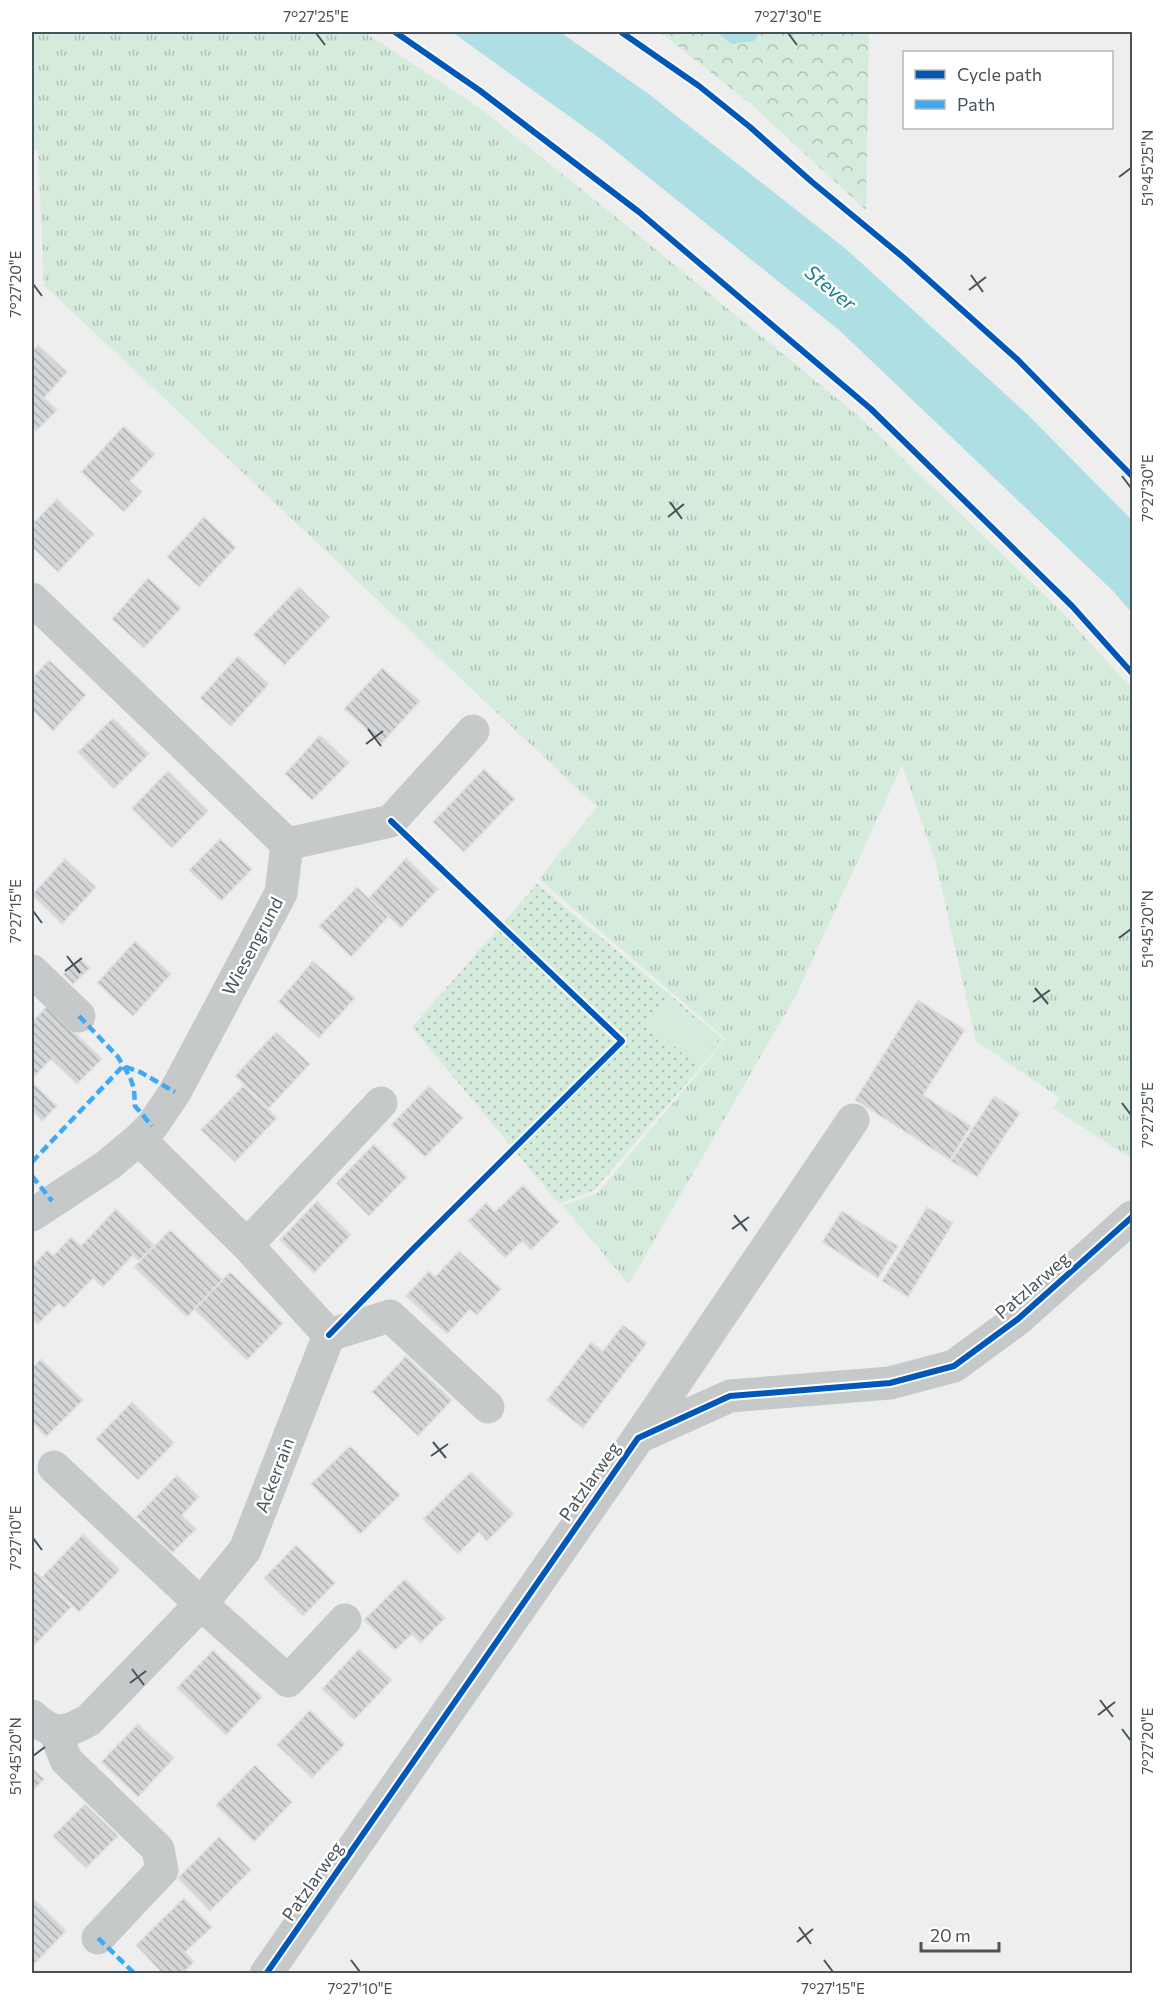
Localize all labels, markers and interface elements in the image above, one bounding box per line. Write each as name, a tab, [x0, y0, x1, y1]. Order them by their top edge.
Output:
text: 7°27'25"E	[283, 7, 349, 25]
text: 7°27'30"E	[754, 7, 822, 25]
legend	[903, 51, 1113, 129]
text: Cycle path	[957, 63, 1042, 85]
text: Path	[957, 93, 995, 115]
text: 51°45'25"N	[1138, 130, 1156, 206]
text: 7°27'20"E	[6, 250, 24, 317]
water label: Stever	[801, 259, 862, 315]
text: 7°27'30"E	[1138, 454, 1156, 522]
text: 7°27'15"E	[6, 879, 24, 943]
text: 51°45'20"N	[1138, 890, 1156, 968]
street label: Wiesengrund	[217, 893, 287, 999]
text: 7°27'25"E	[1138, 1082, 1156, 1148]
street label: Patzlarweg	[990, 1247, 1074, 1323]
street label: Ackerrain	[250, 1435, 298, 1515]
street label: Patzlarweg	[554, 1437, 624, 1525]
text: 7°27'10"E	[6, 1505, 24, 1571]
text: 7°27'20"E	[1138, 1707, 1156, 1774]
text: 51°45'20"N	[6, 1717, 24, 1795]
street label: Patzlarweg	[277, 1837, 347, 1925]
scale bar	[921, 1915, 999, 1953]
text: 20 m	[930, 1924, 971, 1946]
text: 7°27'10"E	[328, 1979, 393, 1997]
text: 7°27'15"E	[801, 1979, 865, 1997]

